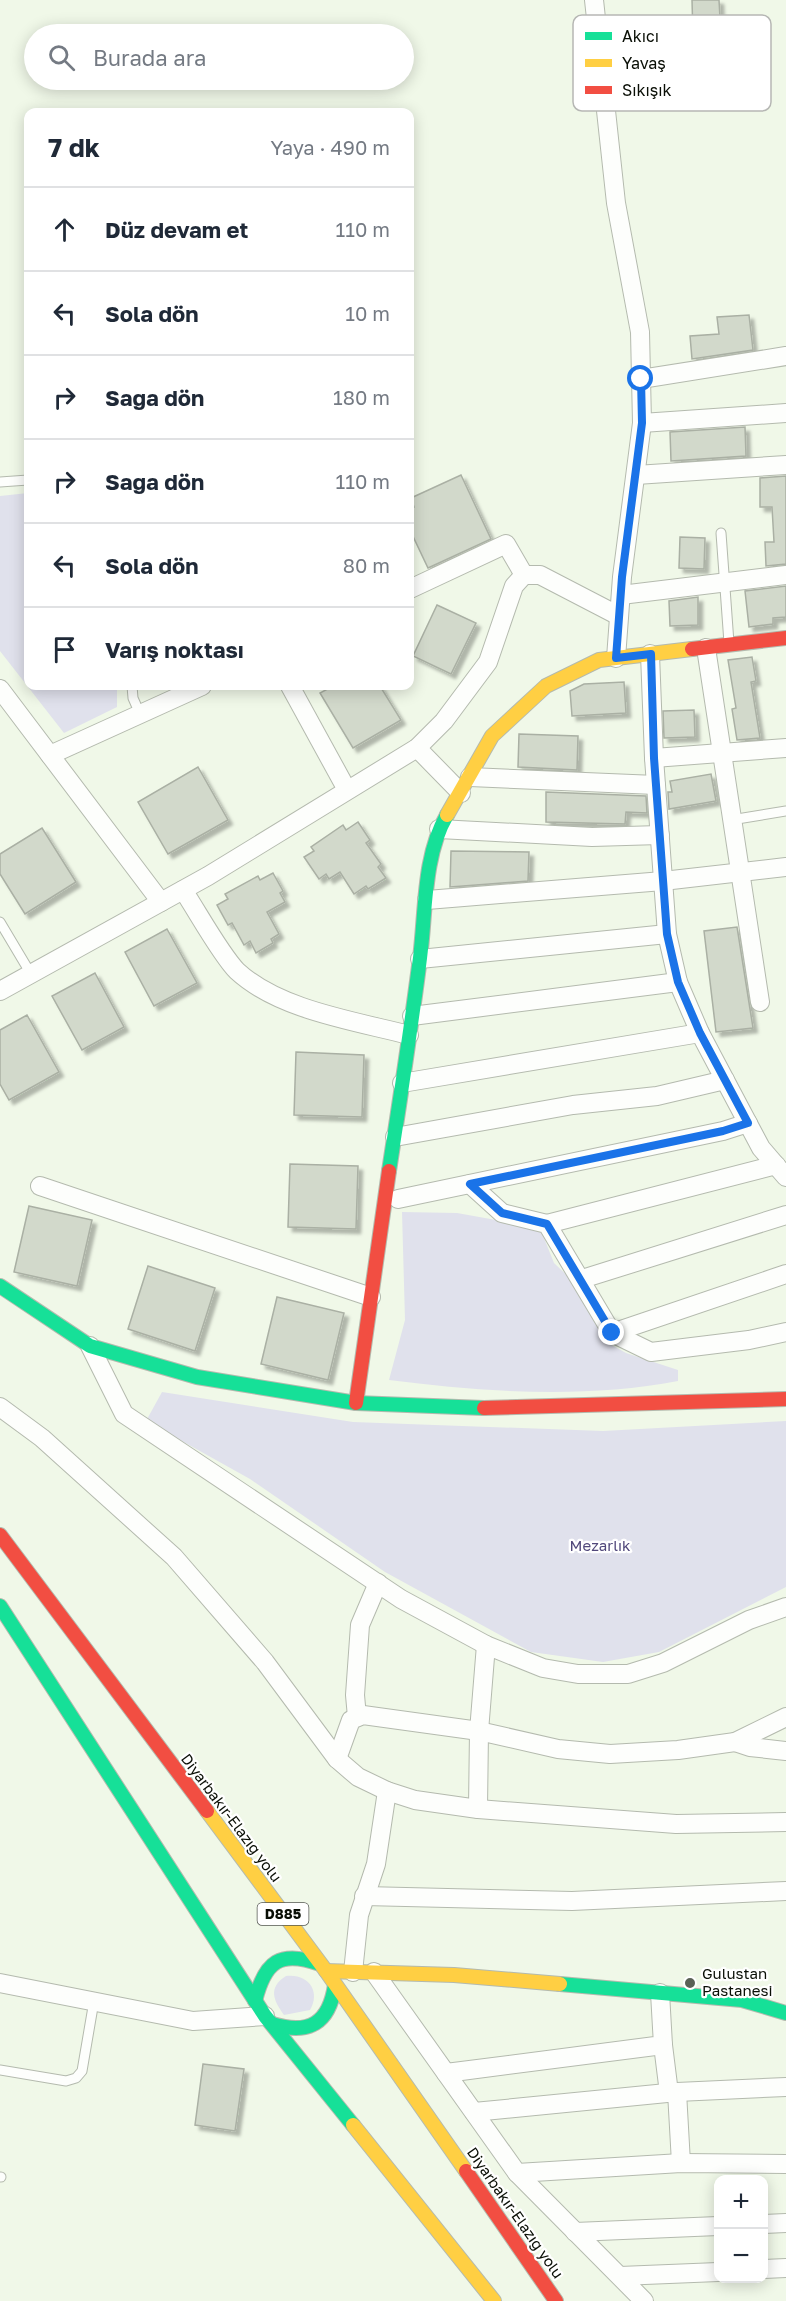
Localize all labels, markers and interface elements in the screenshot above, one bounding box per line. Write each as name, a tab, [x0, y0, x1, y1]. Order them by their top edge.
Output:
legend	[573, 15, 771, 111]
search box	[24, 24, 414, 90]
text: Akıcı	[622, 26, 659, 46]
icon: search	[45, 41, 78, 74]
text: Burada ara	[93, 44, 207, 71]
text: Yavaş	[622, 53, 666, 73]
text: Sıkışık	[622, 80, 672, 100]
text: 7 dk	[48, 132, 100, 163]
text: Yaya · 490 m	[271, 135, 390, 159]
icon: ahead	[48, 213, 81, 246]
text: Düz devam et	[105, 216, 248, 243]
text: 110 m	[336, 217, 390, 241]
icon: left	[48, 297, 81, 330]
text: Sola dön	[105, 300, 199, 327]
text: 10 m	[345, 301, 390, 325]
route start	[627, 365, 653, 391]
icon: right	[48, 381, 81, 414]
text: Sağa dön	[105, 384, 204, 411]
text: 180 m	[333, 385, 390, 409]
icon: right	[48, 465, 81, 498]
text: Sağa dön	[105, 468, 204, 495]
text: 110 m	[336, 469, 390, 493]
icon: left	[48, 549, 81, 582]
text: Sola dön	[105, 552, 199, 579]
text: 80 m	[343, 553, 390, 577]
icon: arrive	[48, 633, 81, 666]
text: Varış noktası	[105, 636, 244, 663]
route end	[598, 1319, 624, 1345]
park label: Mezarlık	[570, 1536, 631, 1554]
street label: Diyarbakır-Elazığ yolu	[178, 1750, 286, 1885]
road number: D885	[258, 1903, 308, 1925]
place label: Gulustan Pastanesi	[702, 1964, 772, 1999]
marker: Gulustan Pastanesi	[683, 1976, 697, 1990]
street label: Diyarbakır-Elazığ yolu	[464, 2143, 568, 2281]
map controls	[714, 2175, 768, 2283]
button: +	[714, 2175, 768, 2229]
button: −	[714, 2229, 768, 2283]

